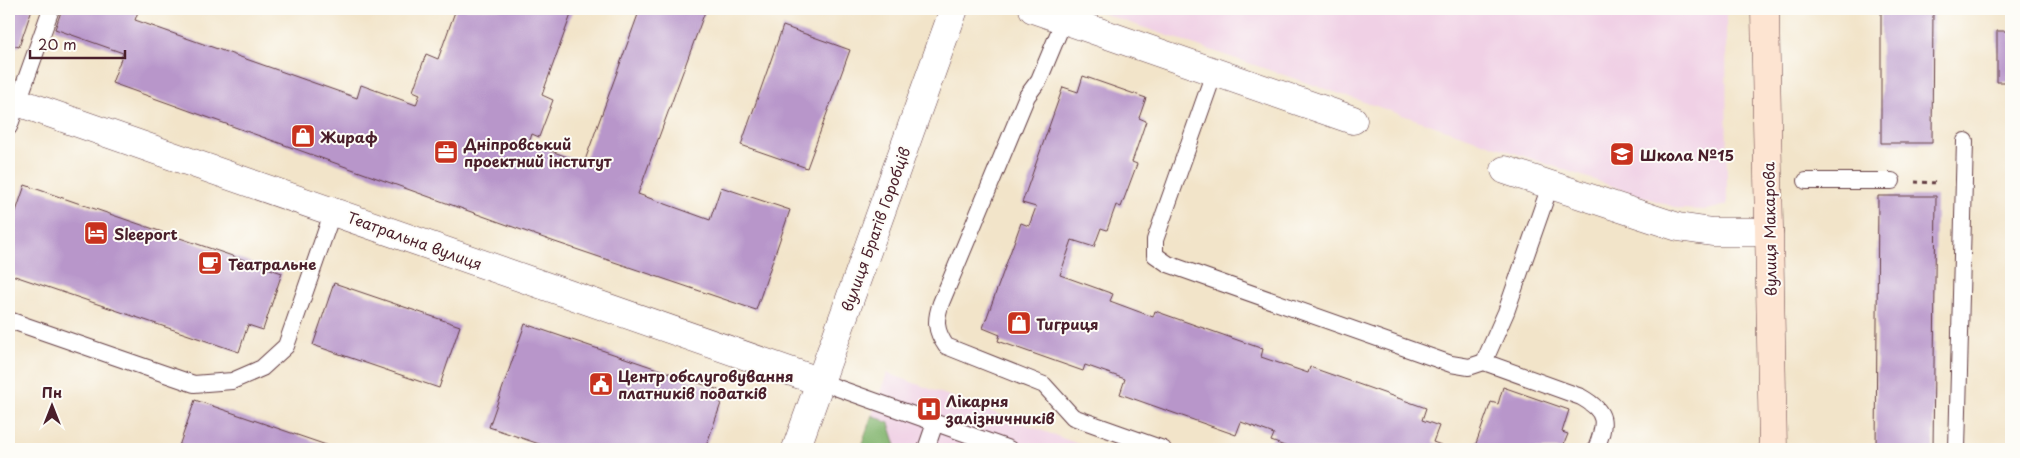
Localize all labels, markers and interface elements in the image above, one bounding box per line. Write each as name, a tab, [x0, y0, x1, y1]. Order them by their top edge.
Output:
scale bar	[30, 28, 125, 60]
text: 20 m	[38, 32, 77, 55]
shop icon: Жираф	[290, 123, 316, 149]
place label: Жираф	[320, 125, 378, 148]
place label: Дніпровський проектний інститут	[463, 132, 612, 172]
office icon: Дніпровський проектний інститут	[433, 139, 459, 165]
school or university icon: Школа №15	[1609, 141, 1635, 167]
street label: вулиця Братів Горобців	[834, 143, 916, 315]
place label: Школа №15	[1640, 143, 1734, 166]
street label: вулиця Макарова	[1756, 161, 1782, 296]
street label: Театральна вулиця	[344, 205, 486, 275]
hotel icon: Sleeport	[83, 220, 109, 246]
place label: Sleeport	[114, 222, 178, 245]
cafe icon: Театральне	[197, 250, 223, 276]
place label: Театральне	[228, 252, 316, 275]
shop icon: Тигриця	[1006, 310, 1032, 336]
place label: Тигриця	[1036, 312, 1098, 335]
place label: Центр обслуговування платників податків	[618, 364, 794, 404]
public building icon: Центр обслуговування платників податків	[588, 371, 614, 397]
north arrow	[28, 380, 78, 430]
text: Пн	[42, 382, 62, 403]
place label: Лікарня залізничників	[945, 389, 1055, 429]
hospital icon: Лікарня залізничників	[916, 396, 942, 422]

